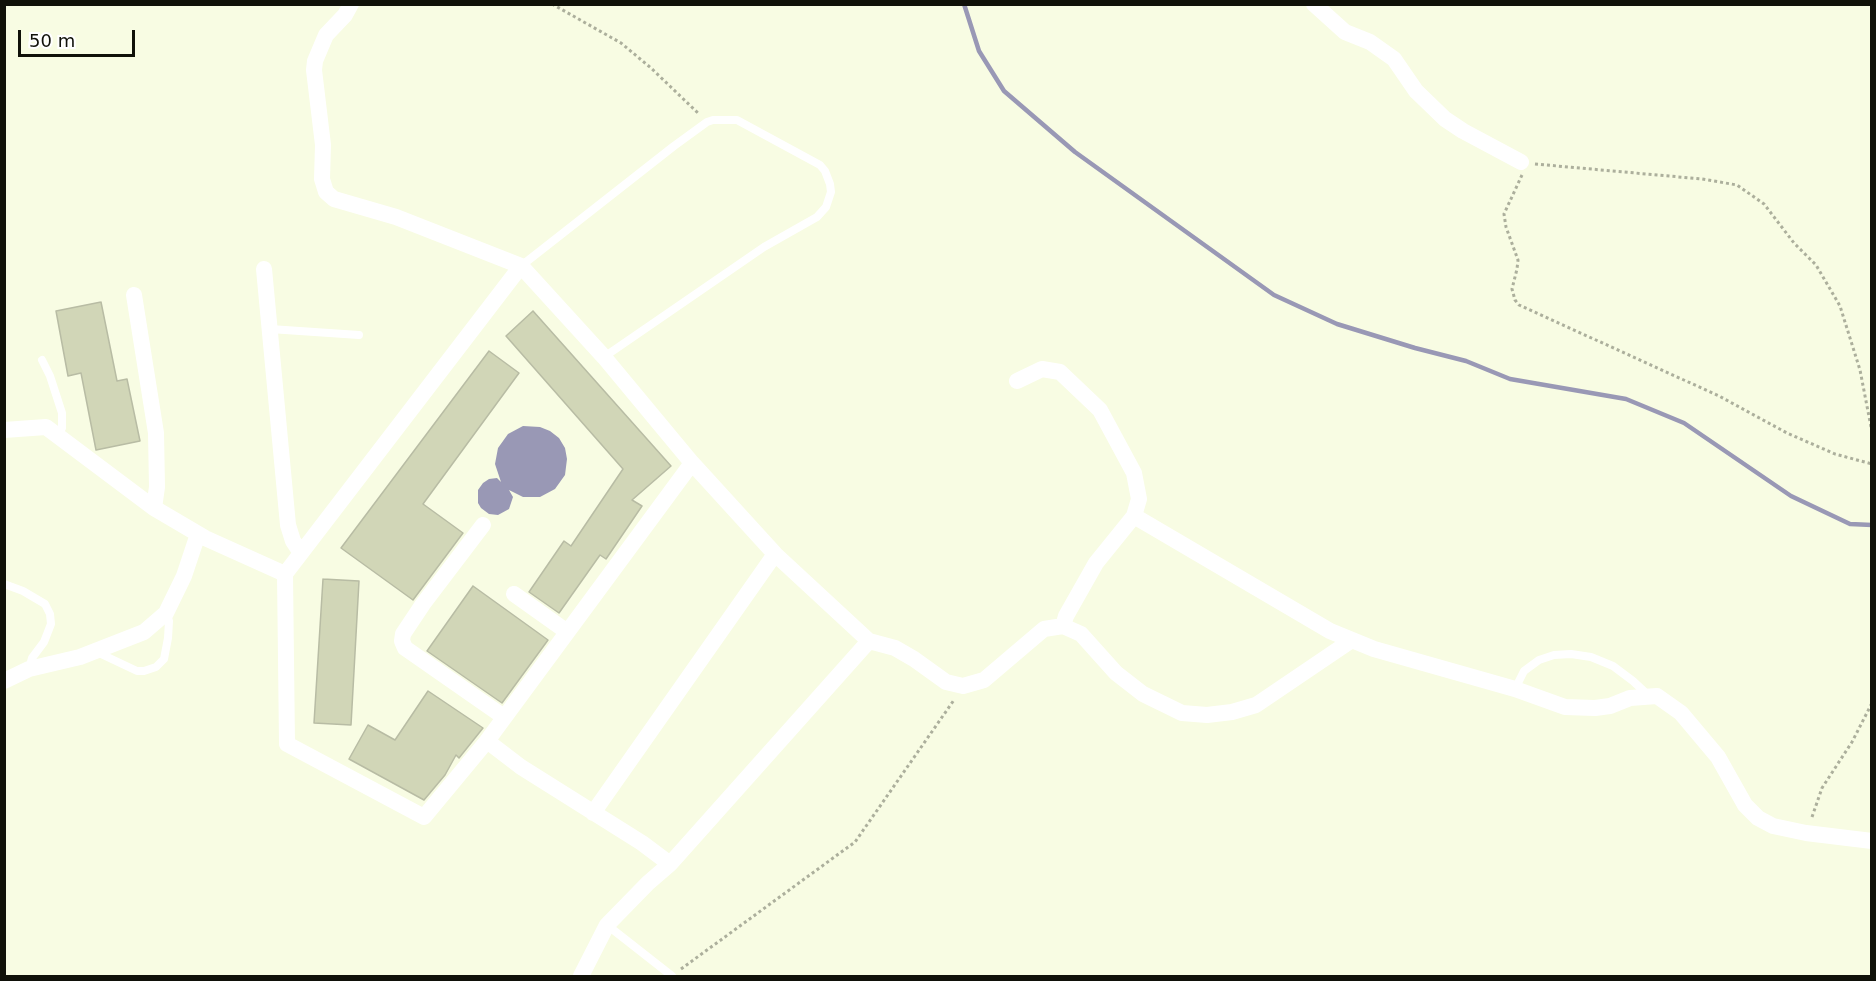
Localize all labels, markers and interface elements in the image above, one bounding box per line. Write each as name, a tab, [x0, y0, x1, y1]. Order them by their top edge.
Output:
scale bar	[21, 18, 138, 56]
text: 50 m	[29, 30, 75, 51]

